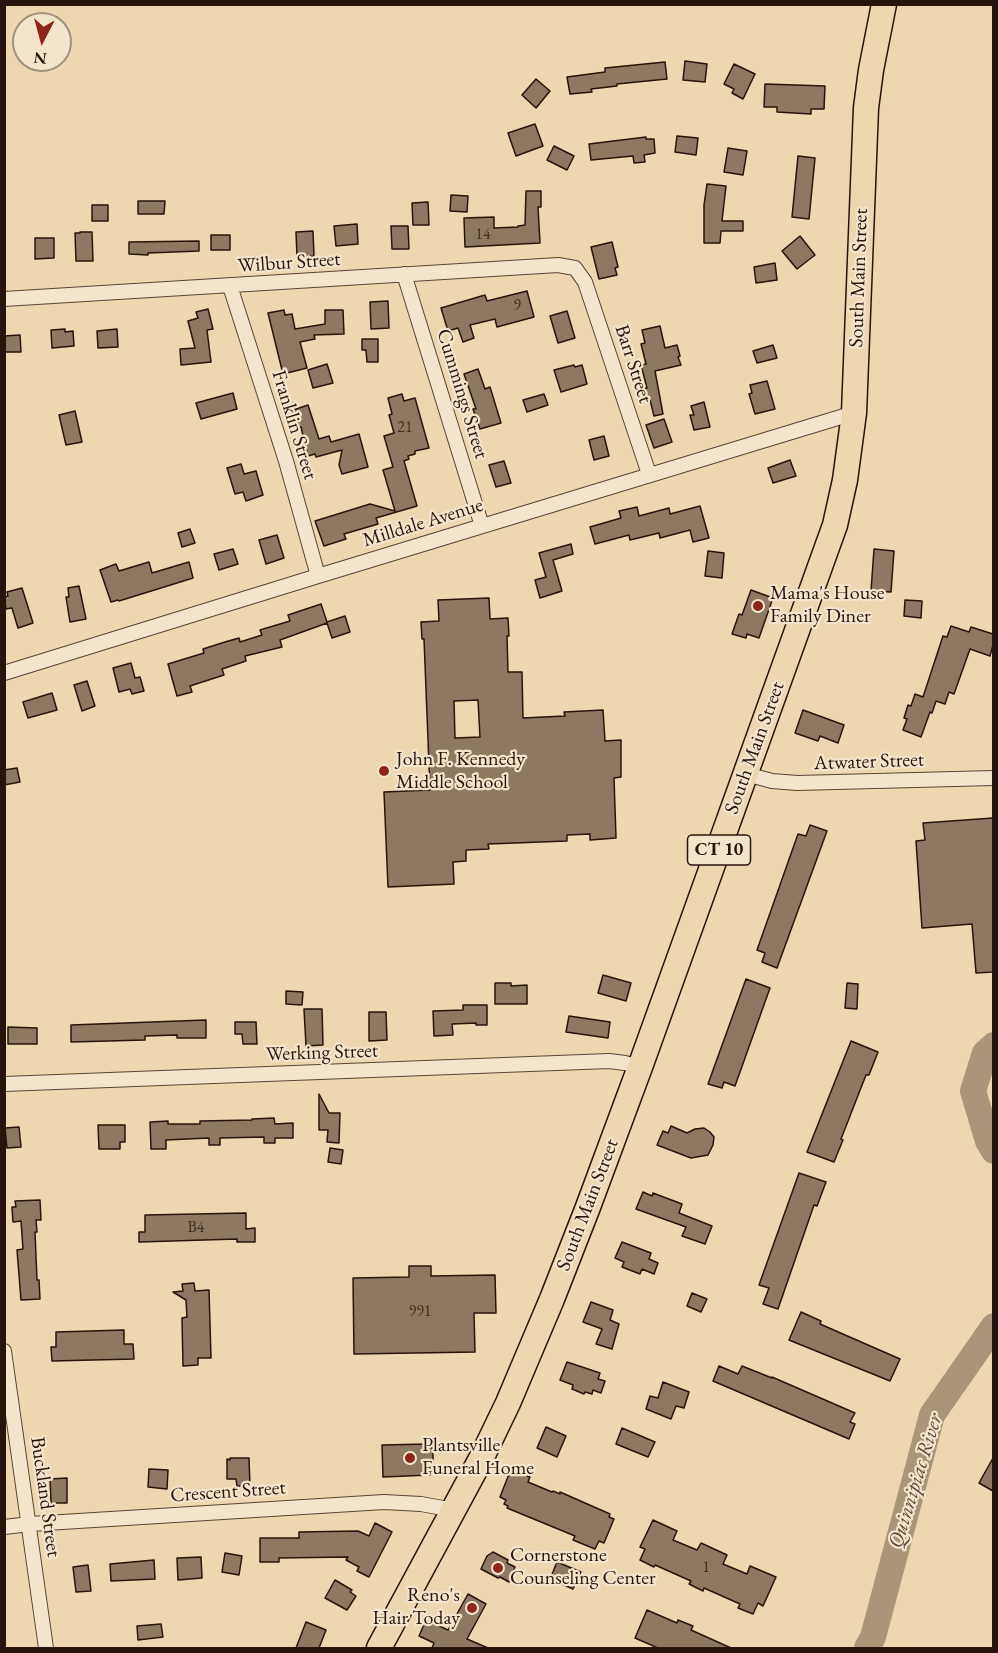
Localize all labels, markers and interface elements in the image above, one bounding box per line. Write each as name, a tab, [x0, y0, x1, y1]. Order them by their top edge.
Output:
north arrow	[12, 12, 72, 72]
text: N	[33, 47, 48, 70]
street label: South Main Street	[845, 208, 873, 348]
house number: 14	[475, 225, 491, 245]
street label: Wilbur Street	[237, 247, 341, 279]
house number: 9	[513, 296, 521, 316]
street label: Barr Street	[609, 322, 657, 406]
street label: Cummings Street	[431, 326, 493, 462]
street label: Franklin Street	[266, 367, 322, 483]
house number: 21	[397, 418, 413, 438]
street label: Milldale Avenue	[360, 493, 486, 553]
place label: Mama's House Family Diner	[770, 582, 884, 629]
marker: Mama's House Family Diner	[751, 599, 765, 613]
street label: South Main Street	[720, 678, 790, 818]
place label: John F. Kennedy Middle School	[396, 748, 525, 795]
street label: Atwater Street	[814, 748, 924, 776]
marker: John F. Kennedy Middle School	[377, 764, 391, 778]
road number: CT 10	[688, 835, 750, 865]
street label: Werking Street	[265, 1039, 379, 1067]
street label: South Main Street	[552, 1136, 624, 1274]
house number: B4	[187, 1218, 205, 1238]
house number: 991	[408, 1302, 432, 1322]
water label: Quinnipiac River	[884, 1411, 948, 1551]
place label: Plantsville Funeral Home	[422, 1434, 534, 1481]
street label: Buckland Street	[25, 1435, 65, 1559]
marker: Plantsville Funeral Home	[403, 1451, 417, 1465]
street label: Crescent Street	[170, 1476, 286, 1508]
place label: Cornerstone Counseling Center	[510, 1544, 656, 1591]
house number: 1	[702, 1558, 710, 1578]
marker: Cornerstone Counseling Center	[491, 1561, 505, 1575]
place label: Reno's Hair Today	[372, 1584, 460, 1631]
marker: Reno's Hair Today	[465, 1601, 479, 1615]

